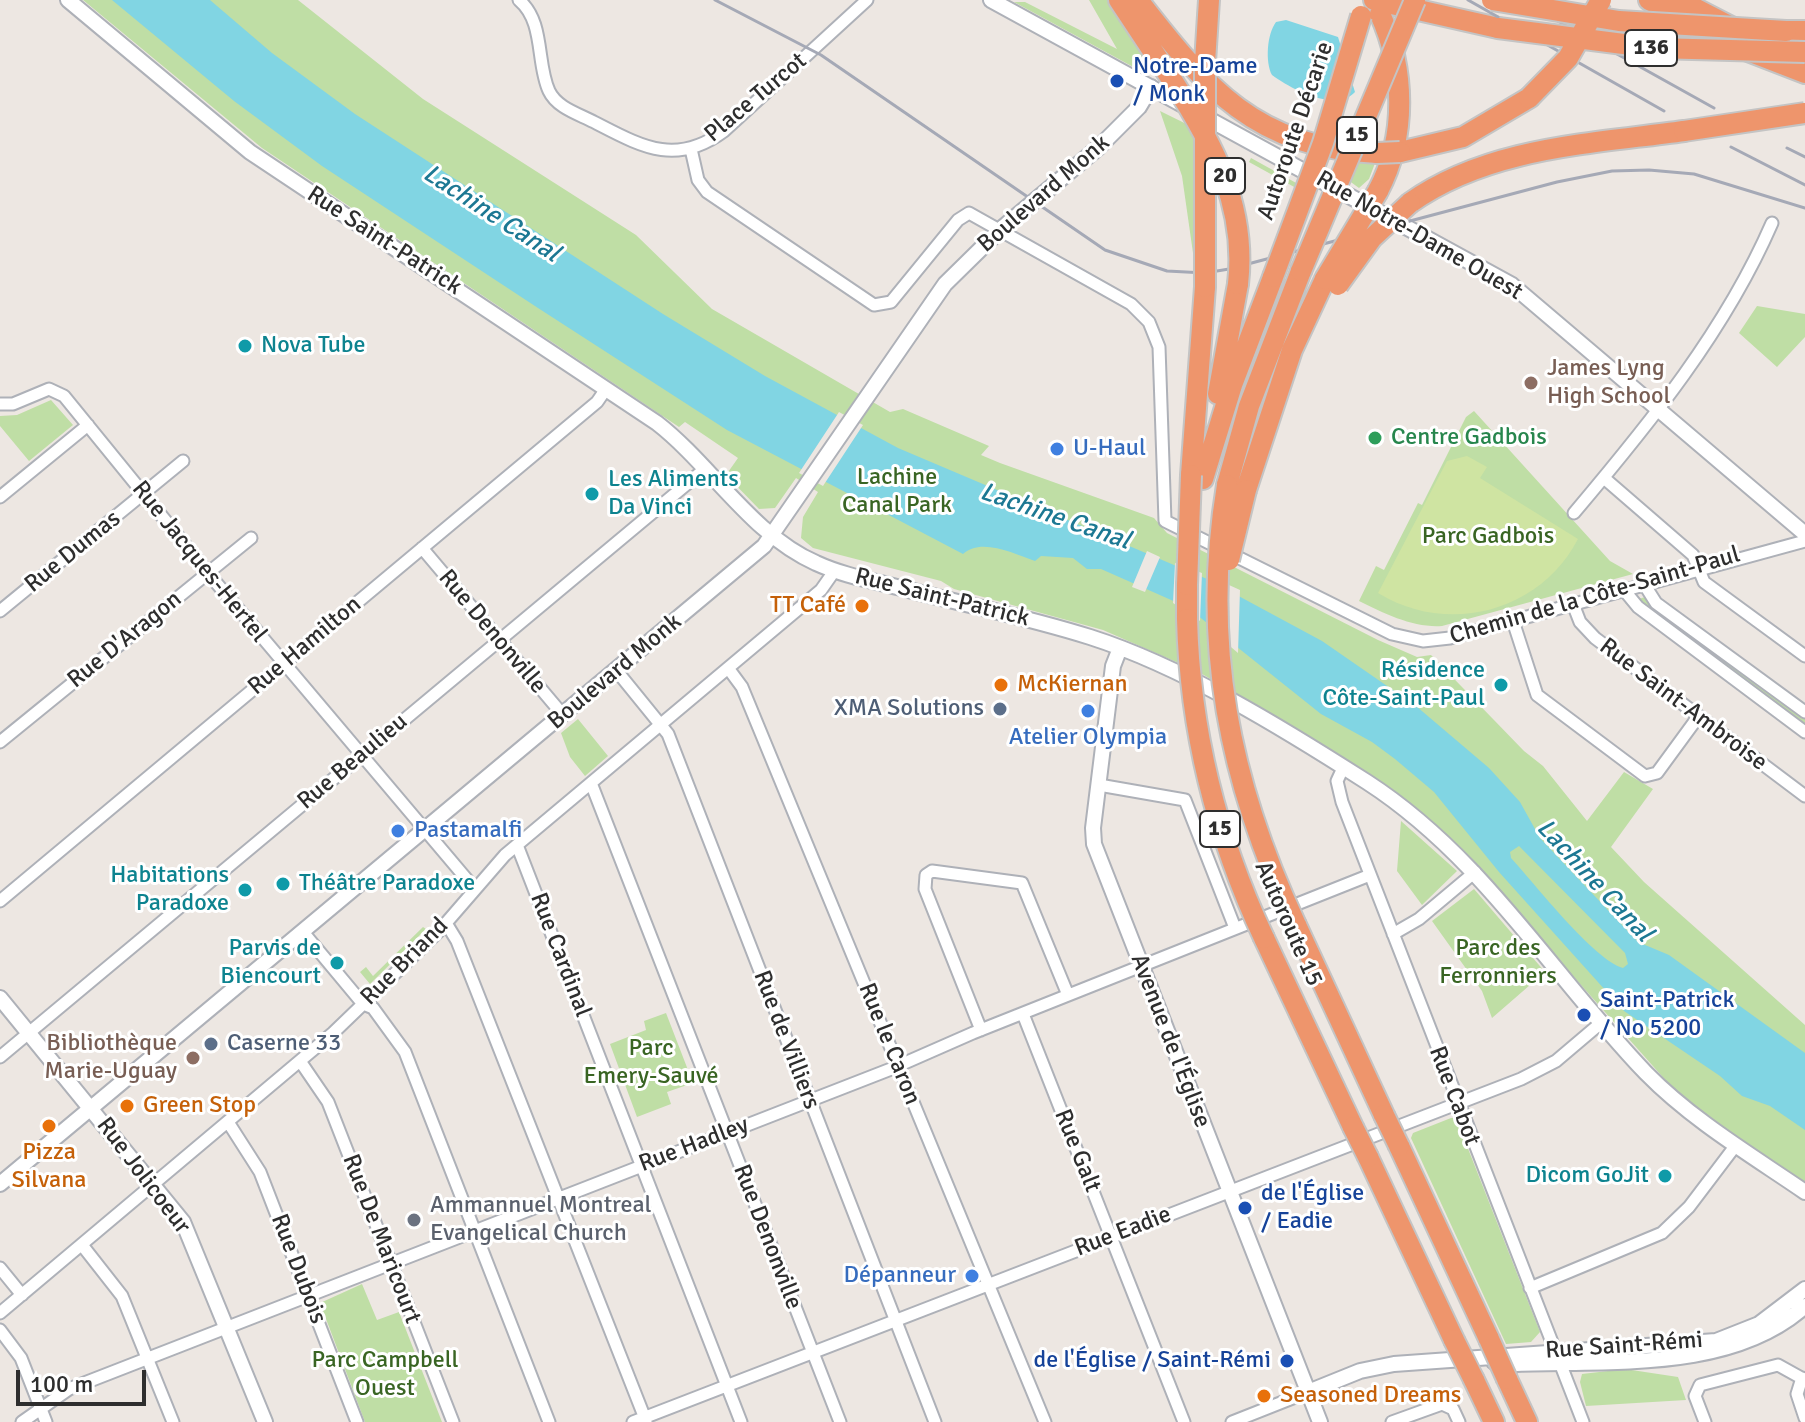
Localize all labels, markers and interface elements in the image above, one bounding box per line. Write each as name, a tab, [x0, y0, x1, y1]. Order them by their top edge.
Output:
road number: 136	[1625, 30, 1677, 66]
street label: Autoroute Décarie	[1252, 38, 1340, 224]
street label: Place Turcot	[699, 47, 813, 149]
place label: Notre-Dame / Monk	[1133, 53, 1257, 109]
marker: Notre-Dame / Monk	[1108, 72, 1126, 90]
road number: 15	[1337, 117, 1377, 153]
street label: Boulevard Monk	[972, 129, 1116, 259]
water label: Lachine Canal	[417, 158, 565, 270]
road number: 20	[1205, 158, 1245, 194]
street label: Rue Notre-Dame Ouest	[1311, 165, 1527, 307]
street label: Rue Saint-Patrick	[301, 180, 467, 302]
place label: Nova Tube	[261, 332, 366, 360]
marker: Nova Tube	[236, 337, 254, 355]
place label: James Lyng High School	[1547, 355, 1670, 411]
marker: James Lyng High School	[1522, 374, 1540, 392]
place label: Centre Gadbois	[1391, 424, 1547, 452]
marker: Centre Gadbois	[1366, 429, 1384, 447]
place label: U-Haul	[1073, 435, 1146, 463]
marker: U-Haul	[1048, 440, 1066, 458]
park label: Lachine Canal Park	[842, 464, 952, 520]
place label: Les Aliments Da Vinci	[608, 466, 739, 522]
street label: Rue Jacques-Hertel	[125, 476, 273, 648]
water label: Lachine Canal	[976, 477, 1134, 557]
marker: Les Aliments Da Vinci	[583, 485, 601, 503]
street label: Rue Dumas	[19, 505, 127, 599]
park label: Parc Gadbois	[1422, 523, 1554, 551]
street label: Chemin de la Côte-Saint-Paul	[1447, 541, 1743, 651]
street label: Rue Saint-Patrick	[852, 562, 1032, 634]
street label: Rue Denonville	[432, 564, 552, 700]
street label: Rue D'Aragon	[62, 585, 188, 695]
street label: Rue Hamilton	[243, 590, 367, 702]
place label: TT Café	[770, 592, 846, 620]
marker: TT Café	[853, 597, 871, 615]
street label: Boulevard Monk	[542, 608, 688, 736]
street label: Rue Saint-Ambroise	[1593, 633, 1773, 777]
place label: Résidence Côte-Saint-Paul	[1322, 657, 1485, 713]
place label: McKiernan	[1017, 671, 1128, 699]
marker: McKiernan	[992, 676, 1010, 694]
marker: Résidence Côte-Saint-Paul	[1492, 676, 1510, 694]
place label: XMA Solutions	[834, 695, 984, 723]
marker: XMA Solutions	[991, 700, 1009, 718]
marker: Atelier Olympia	[1079, 702, 1097, 720]
street label: Rue Beaulieu	[292, 708, 414, 816]
place label: Atelier Olympia	[1009, 724, 1167, 752]
road number: 15	[1200, 811, 1240, 847]
water label: Lachine Canal	[1529, 813, 1659, 949]
place label: Pastamalfi	[414, 817, 522, 845]
marker: Pastamalfi	[389, 822, 407, 840]
street label: Autoroute 15	[1248, 857, 1328, 991]
place label: Habitations Paradoxe	[110, 862, 229, 918]
place label: Théâtre Paradoxe	[299, 870, 475, 898]
marker: Théâtre Paradoxe	[274, 875, 292, 893]
marker: Habitations Paradoxe	[236, 881, 254, 899]
street label: Rue Cardinal	[523, 889, 597, 1021]
street label: Rue Briand	[355, 912, 455, 1012]
place label: Parvis de Biencourt	[220, 935, 321, 991]
park label: Parc des Ferronniers	[1439, 935, 1557, 991]
street label: Avenue de l'Église	[1124, 950, 1216, 1132]
marker: Parvis de Biencourt	[328, 954, 346, 972]
street label: Rue de Villiers	[746, 967, 826, 1113]
street label: Rue le Caron	[852, 979, 926, 1109]
place label: Saint-Patrick / No 5200	[1600, 987, 1734, 1043]
marker: Saint-Patrick / No 5200	[1575, 1006, 1593, 1024]
place label: Bibliothèque Marie-Uguay	[44, 1030, 177, 1086]
place label: Caserne 33	[227, 1030, 341, 1058]
marker: Caserne 33	[202, 1035, 220, 1053]
park label: Parc Emery-Sauvé	[583, 1035, 719, 1091]
street label: Rue Cabot	[1422, 1042, 1486, 1150]
marker: Bibliothèque Marie-Uguay	[184, 1049, 202, 1067]
place label: Green Stop	[143, 1092, 256, 1120]
marker: Green Stop	[118, 1097, 136, 1115]
street label: Rue Galt	[1047, 1105, 1107, 1197]
street label: Rue Hadley	[635, 1111, 753, 1179]
street label: Rue Jolicoeur	[90, 1112, 196, 1240]
marker: Pizza Silvana	[40, 1117, 58, 1135]
place label: Pizza Silvana	[12, 1139, 86, 1195]
street label: Rue De Maricourt	[335, 1150, 427, 1328]
street label: Rue Denonville	[726, 1160, 808, 1314]
place label: Dicom GoJit	[1525, 1162, 1649, 1190]
marker: Dicom GoJit	[1656, 1167, 1674, 1185]
place label: de l'Église / Eadie	[1261, 1180, 1364, 1236]
place label: Ammannuel Montreal Evangelical Church	[430, 1192, 652, 1248]
marker: de l'Église / Eadie	[1236, 1199, 1254, 1217]
street label: Rue Eadie	[1071, 1200, 1175, 1264]
street label: Rue Dubois	[264, 1210, 332, 1328]
marker: Ammannuel Montreal Evangelical Church	[405, 1211, 423, 1229]
place label: Dépanneur	[843, 1262, 956, 1290]
marker: Dépanneur	[963, 1267, 981, 1285]
street label: Rue Saint-Rémi	[1544, 1326, 1704, 1366]
park label: Parc Campbell Ouest	[311, 1347, 459, 1403]
place label: de l'Église / Saint-Rémi	[1033, 1347, 1271, 1375]
marker: de l'Église / Saint-Rémi	[1278, 1352, 1296, 1370]
scale bar	[20, 1354, 150, 1404]
text: 100 m	[30, 1369, 93, 1399]
place label: Seasoned Dreams	[1280, 1382, 1461, 1410]
marker: Seasoned Dreams	[1255, 1387, 1273, 1405]

